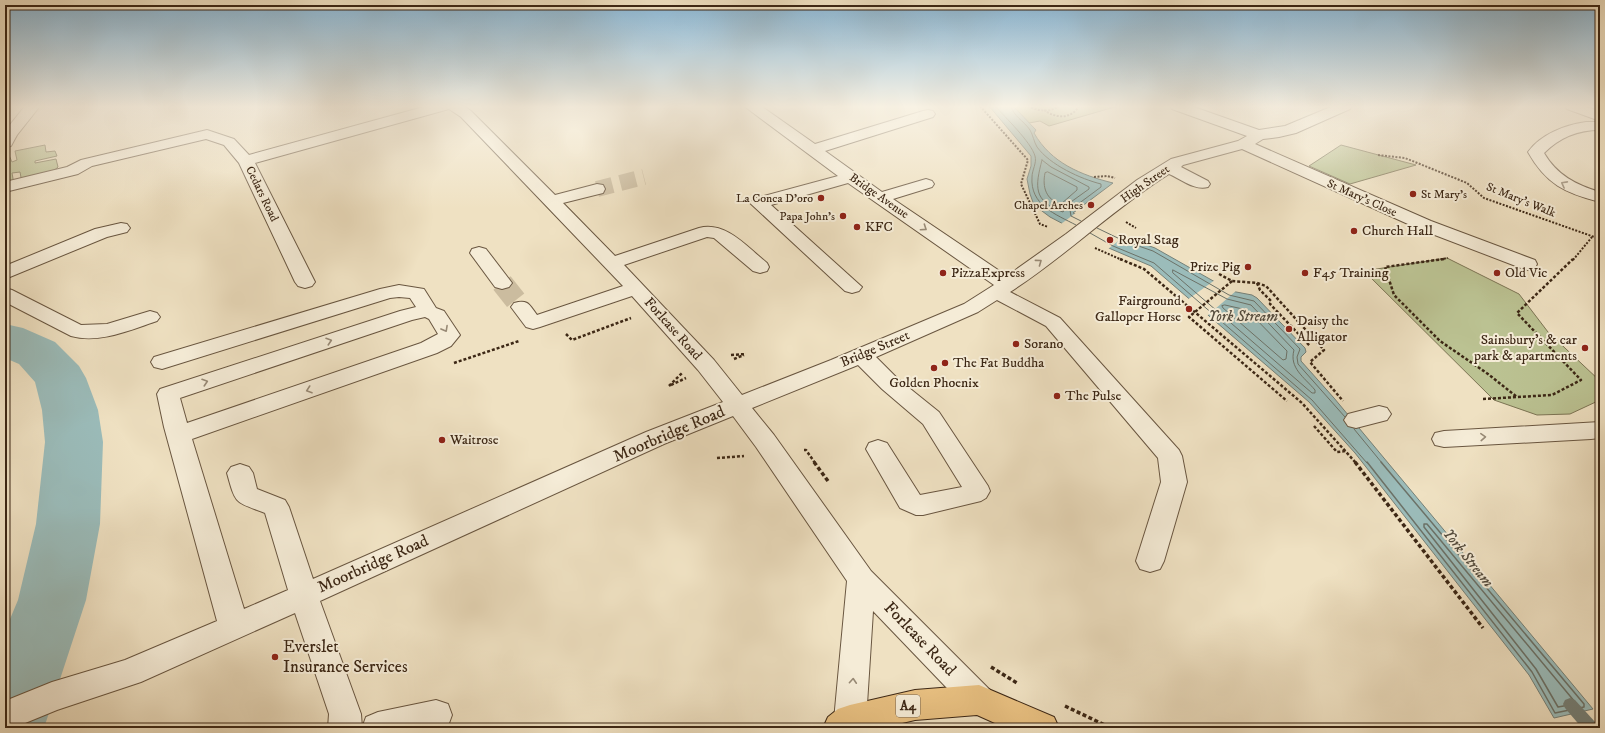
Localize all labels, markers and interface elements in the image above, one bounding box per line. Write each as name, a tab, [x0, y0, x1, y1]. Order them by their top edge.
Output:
street label: High Street	[1118, 162, 1172, 206]
street label: Cedars Road	[242, 164, 282, 224]
street label: Bridge Avenue	[846, 170, 912, 222]
street label: St Mary's Close	[1325, 176, 1399, 220]
street label: St Mary's Walk	[1484, 179, 1558, 221]
one-way arrow	[1560, 181, 1568, 188]
place label: St Mary's	[1421, 187, 1467, 202]
marker: St Mary's	[1408, 189, 1418, 199]
place label: La Conca D'oro	[736, 191, 813, 206]
marker: La Conca D'oro	[816, 193, 826, 203]
place label: Chapel Arches	[1014, 198, 1083, 213]
marker: Chapel Arches	[1086, 200, 1096, 210]
place label: Papa John's	[780, 209, 835, 224]
marker: Papa John's	[838, 211, 848, 221]
place label: KFC	[865, 218, 893, 236]
marker: KFC	[852, 222, 862, 232]
place label: Church Hall	[1362, 222, 1434, 240]
one-way arrow	[920, 223, 927, 231]
marker: Church Hall	[1349, 226, 1359, 236]
place label: Royal Stag	[1118, 231, 1179, 249]
marker: Royal Stag	[1105, 235, 1115, 245]
place label: Prize Pig	[1190, 258, 1240, 276]
one-way arrow	[1035, 259, 1042, 267]
marker: Prize Pig	[1243, 262, 1253, 272]
place label: PizzaExpress	[951, 264, 1025, 282]
place label: F45 Training	[1313, 264, 1389, 282]
place label: Old Vic	[1505, 264, 1547, 282]
marker: PizzaExpress	[938, 268, 948, 278]
marker: F45 Training	[1300, 268, 1310, 278]
marker: Old Vic	[1492, 268, 1502, 278]
place label: Fairground Galloper Horse	[1095, 292, 1181, 326]
street label: Forlease Road	[640, 294, 706, 364]
marker: Fairground Galloper Horse	[1184, 304, 1194, 314]
water label: York Stream	[1208, 307, 1278, 326]
place label: Daisy the Alligator	[1297, 312, 1349, 346]
marker: Daisy the Alligator	[1284, 324, 1294, 334]
one-way arrow	[441, 325, 448, 332]
street label: Bridge Street	[838, 326, 913, 372]
place label: Sainsbury's & car park & apartments	[1473, 331, 1578, 365]
place label: Sorano	[1024, 335, 1064, 353]
one-way arrow	[325, 337, 332, 346]
marker: Sorano	[1011, 339, 1021, 349]
marker: Sainsbury's & car park & apartments	[1580, 343, 1590, 353]
place label: The Fat Buddha	[953, 354, 1044, 372]
marker: The Fat Buddha	[940, 358, 950, 368]
marker: Golden Phoenix	[929, 363, 939, 373]
place label: Golden Phoenix	[889, 374, 979, 392]
one-way arrow	[201, 378, 208, 386]
one-way arrow	[306, 385, 313, 393]
place label: The Pulse	[1065, 387, 1121, 405]
marker: The Pulse	[1052, 391, 1062, 401]
street label: Moorbridge Road	[610, 400, 729, 467]
place label: Waitrose	[449, 431, 499, 449]
one-way arrow	[1480, 433, 1486, 442]
marker: Waitrose	[437, 435, 447, 445]
water label: York Stream	[1439, 525, 1498, 591]
street label: Moorbridge Road	[314, 529, 432, 598]
street label: Forlease Road	[879, 597, 961, 681]
place label: Everslet Insurance Services	[283, 636, 408, 678]
marker: Everslet Insurance Services	[270, 652, 280, 662]
one-way arrow	[849, 678, 858, 684]
road number: A4	[896, 695, 920, 717]

